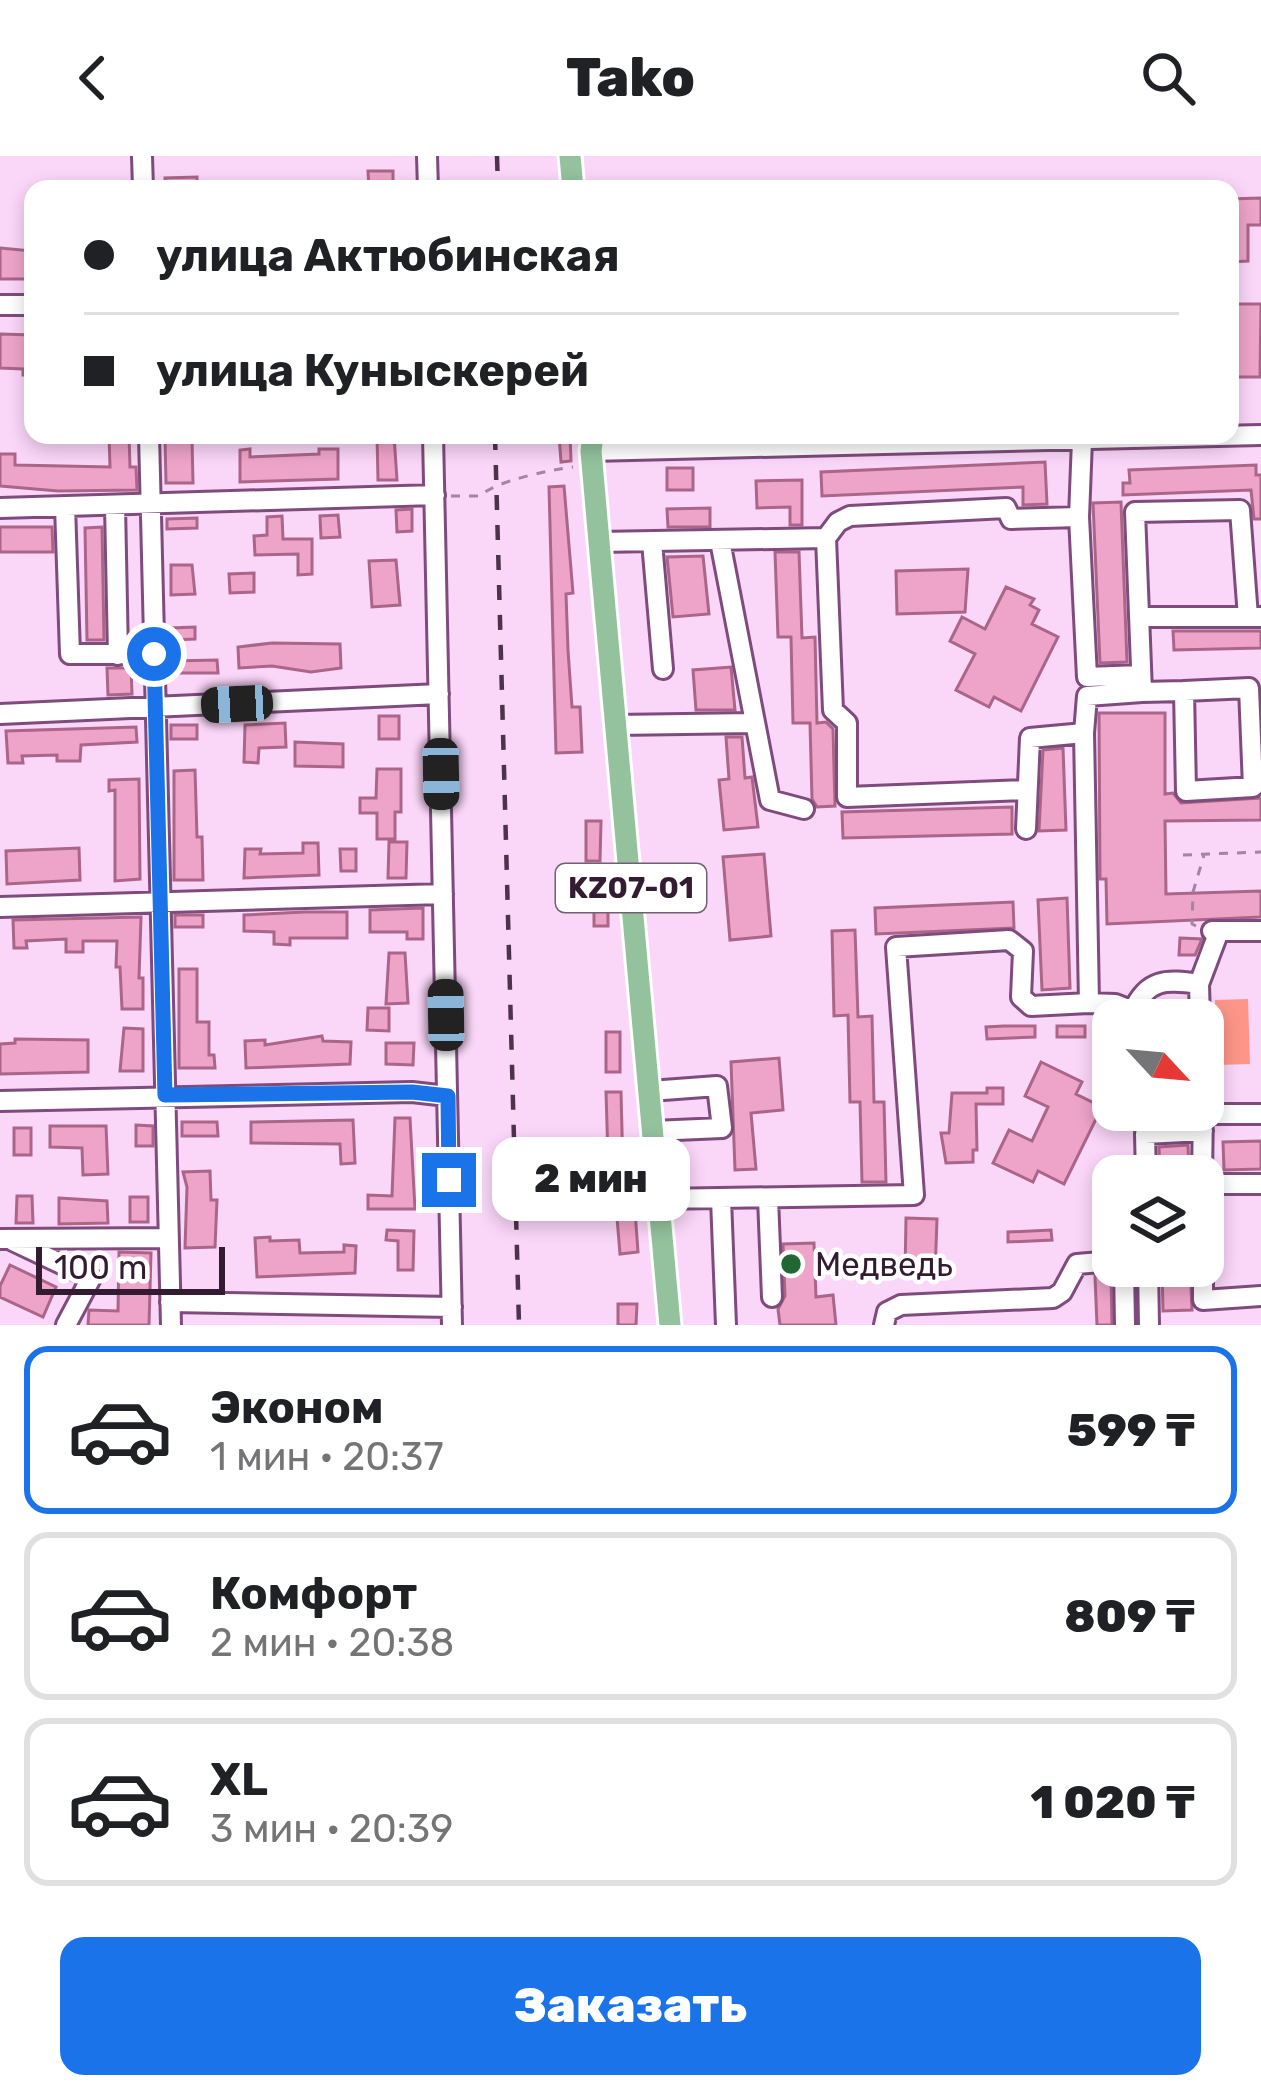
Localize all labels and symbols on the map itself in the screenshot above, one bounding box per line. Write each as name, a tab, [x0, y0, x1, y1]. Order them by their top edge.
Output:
route start	[127, 627, 181, 681]
car	[200, 684, 274, 724]
car	[422, 738, 460, 810]
road number: KZ07-01	[556, 864, 706, 912]
car	[427, 979, 465, 1051]
north arrow	[1092, 999, 1224, 1131]
callout: 2 мин	[491, 1138, 689, 1222]
route end	[422, 1153, 476, 1207]
scale bar	[36, 1241, 225, 1294]
place label: Медведь	[815, 1245, 953, 1284]
marker: Медведь	[778, 1251, 804, 1277]

